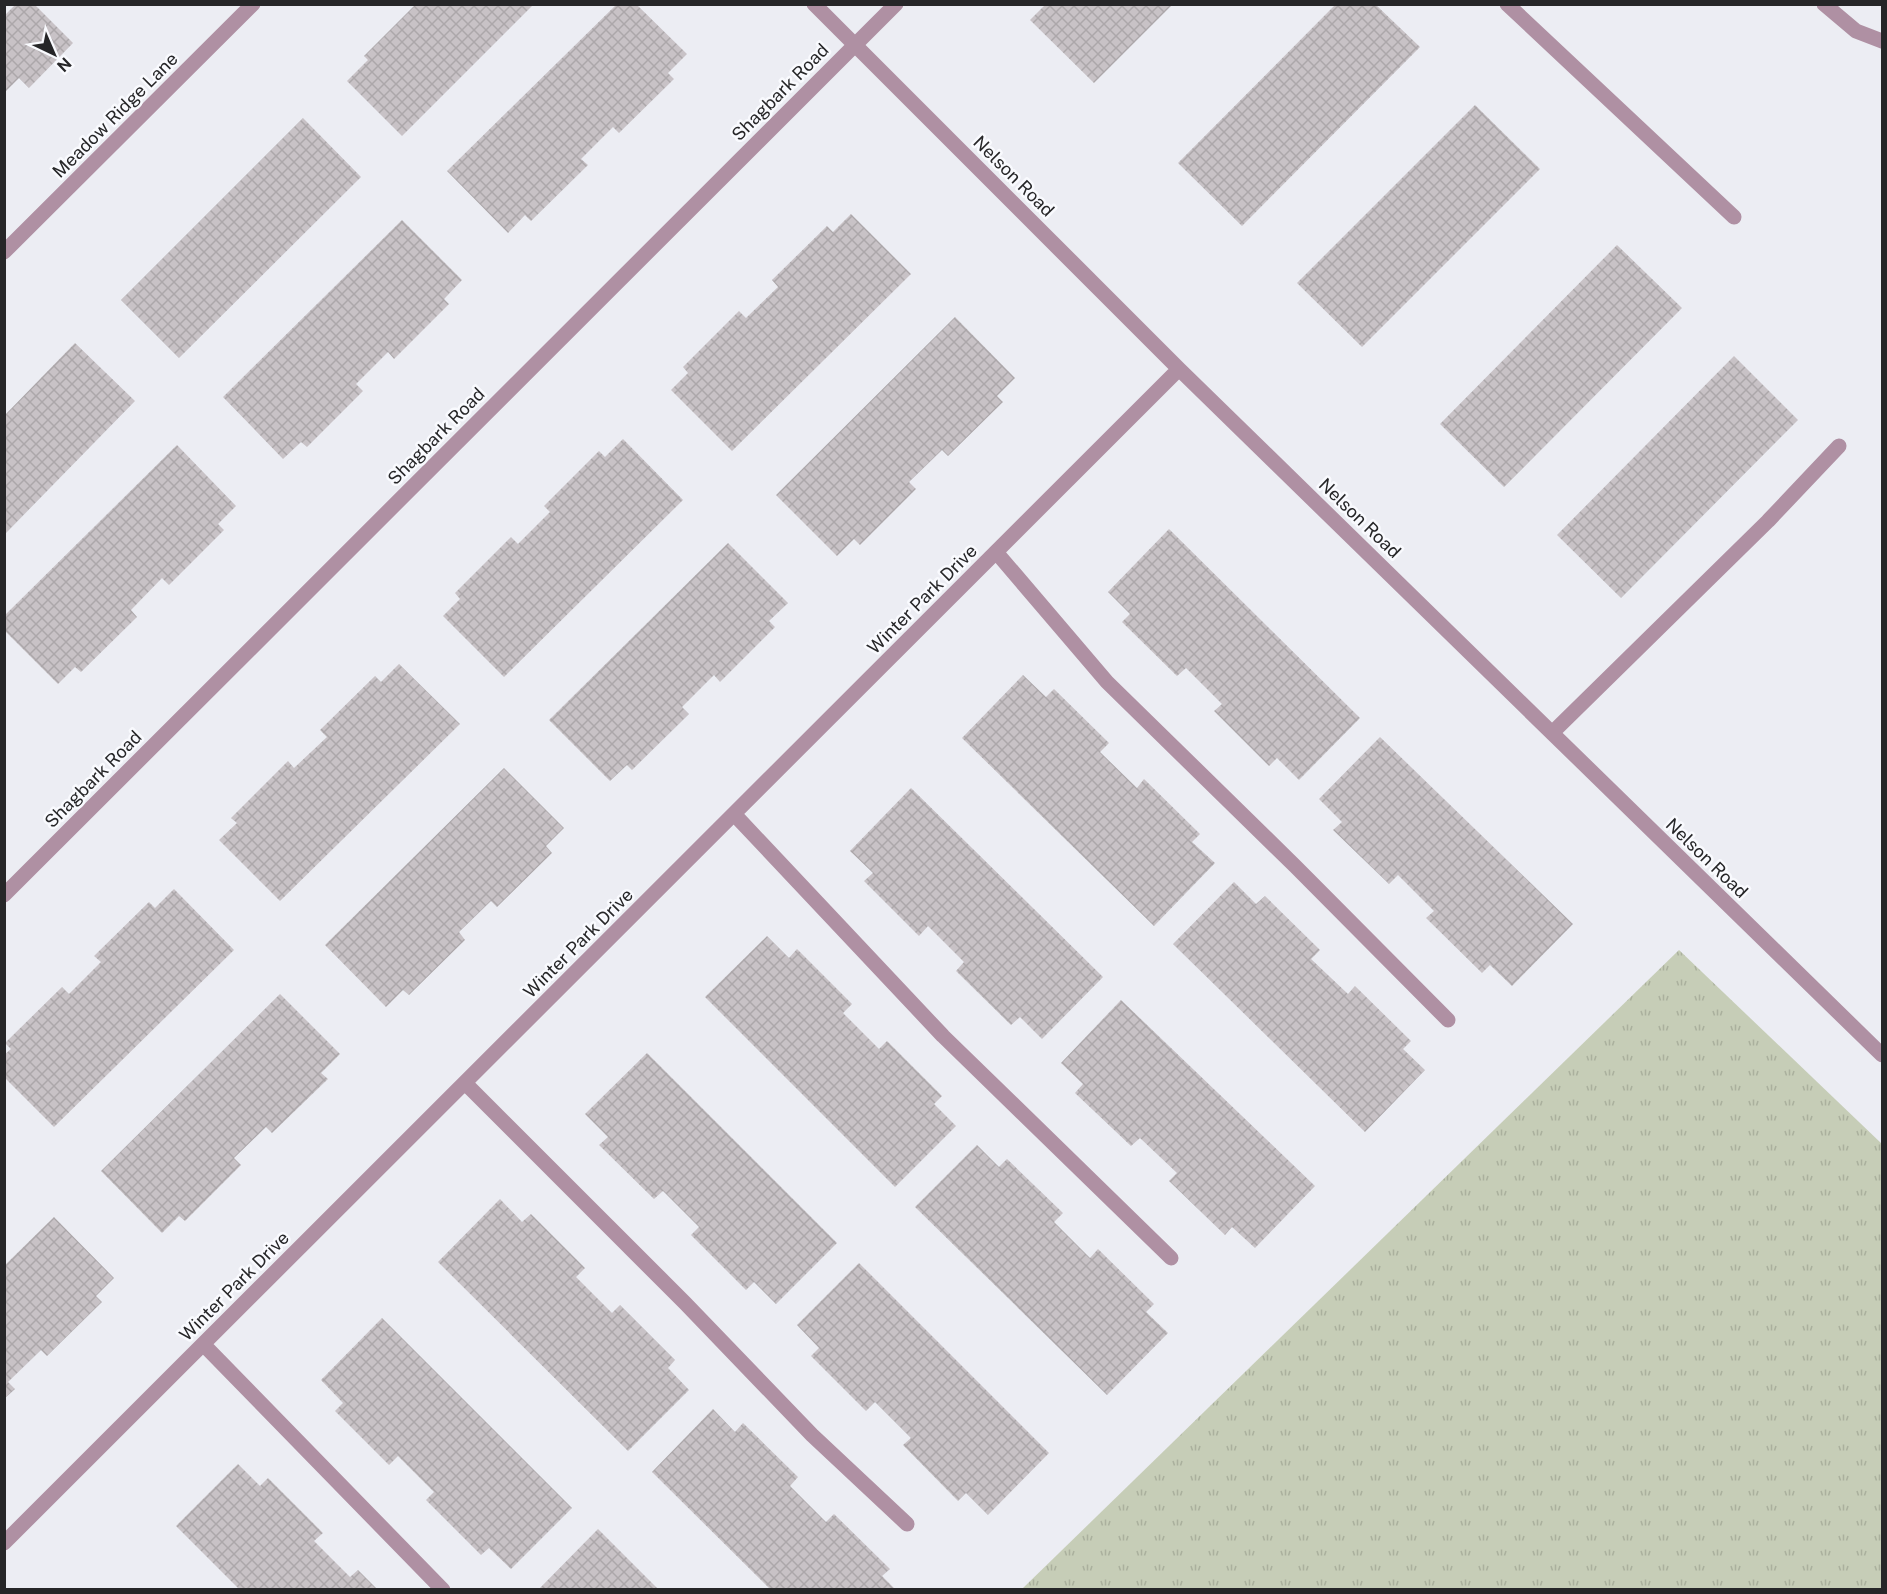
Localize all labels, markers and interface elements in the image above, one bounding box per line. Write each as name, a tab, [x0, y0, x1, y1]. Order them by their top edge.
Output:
north arrow	[24, 24, 84, 84]
street label: Shagbark Road	[727, 39, 833, 145]
street label: Meadow Ridge Lane	[48, 48, 182, 182]
text: N	[53, 53, 75, 76]
street label: Nelson Road	[969, 131, 1059, 221]
street label: Shagbark Road	[383, 383, 489, 489]
street label: Nelson Road	[1315, 474, 1405, 562]
street label: Winter Park Drive	[863, 540, 981, 658]
street label: Shagbark Road	[40, 726, 146, 832]
street label: Nelson Road	[1662, 814, 1752, 902]
street label: Winter Park Drive	[519, 884, 637, 1002]
street label: Winter Park Drive	[175, 1227, 293, 1345]

